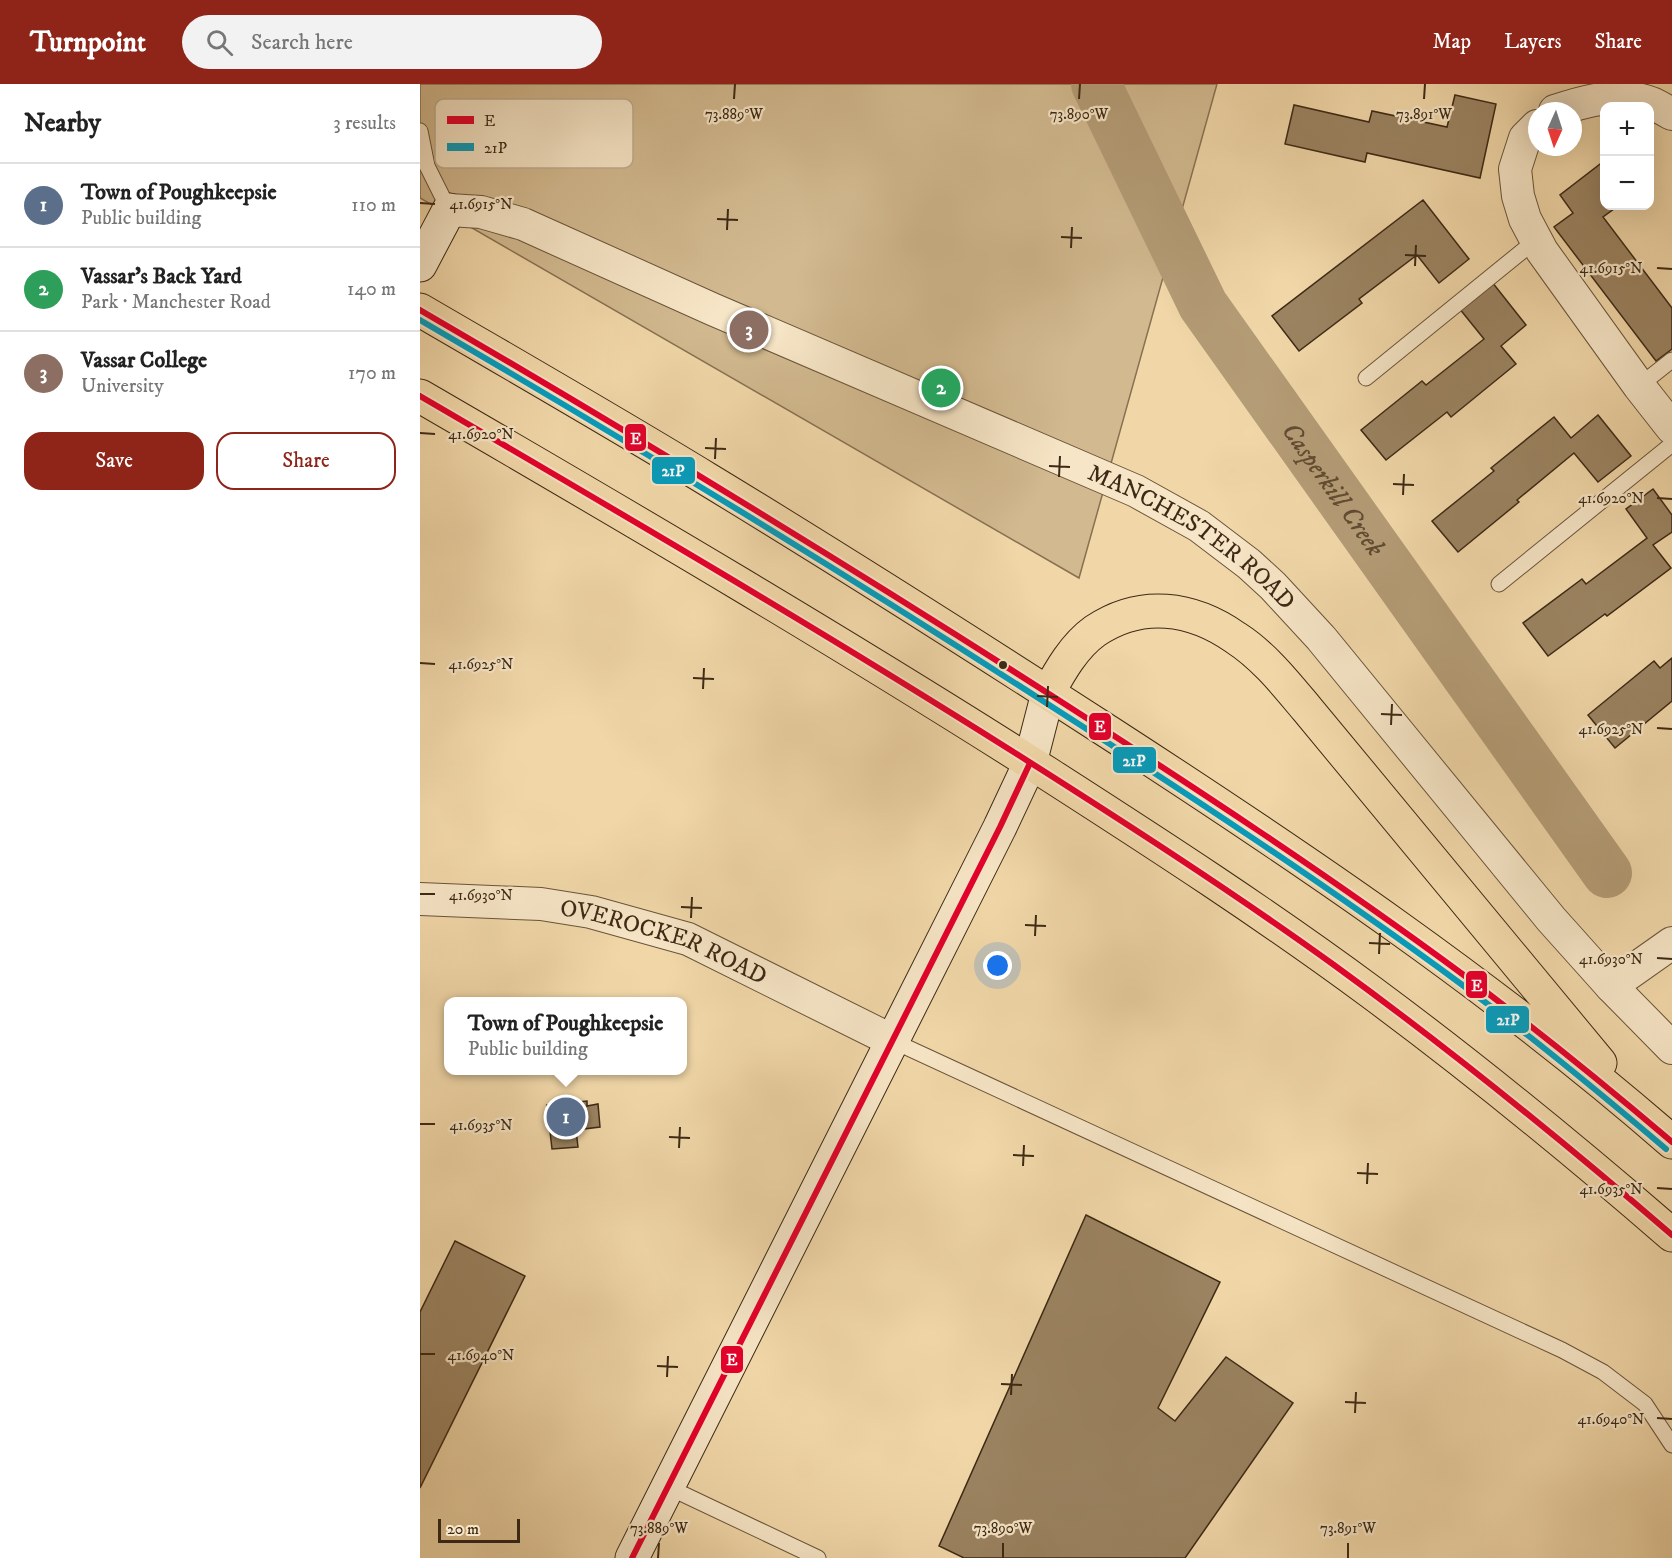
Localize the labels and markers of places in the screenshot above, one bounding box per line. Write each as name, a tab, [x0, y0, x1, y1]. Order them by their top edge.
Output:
pin: 3	[730, 308, 768, 352]
pin: 2	[922, 366, 960, 410]
unlabelled marker	[997, 659, 1009, 671]
pin: 1	[546, 1094, 586, 1140]

